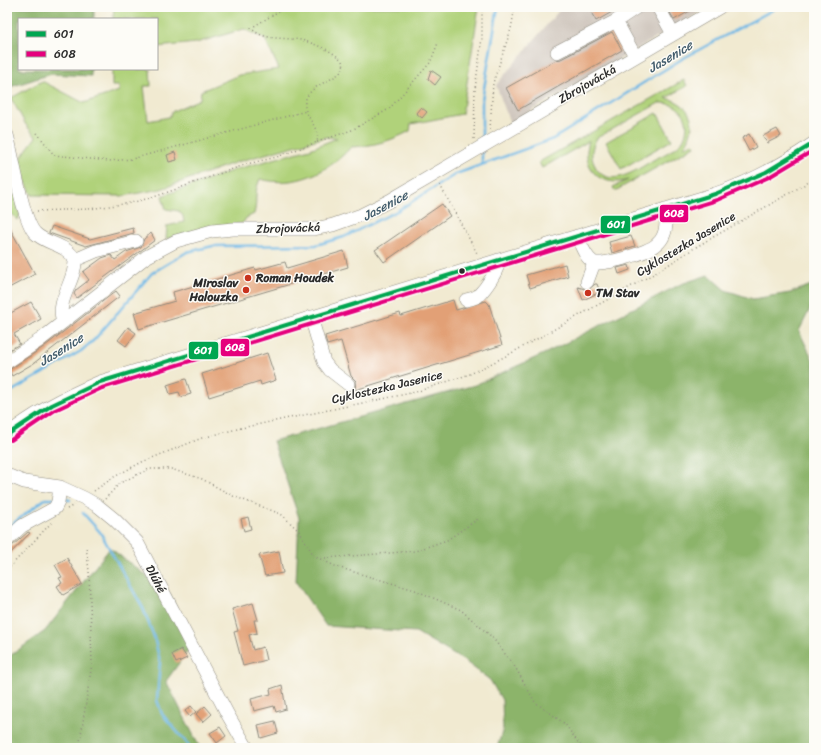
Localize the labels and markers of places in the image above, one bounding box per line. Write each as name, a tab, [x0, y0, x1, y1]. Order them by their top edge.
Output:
unlabelled marker	[457, 266, 467, 276]
place label: Roman Houdek	[255, 267, 335, 289]
place label: Miroslav Halouzka	[188, 272, 239, 308]
marker: Roman Houdek	[243, 273, 253, 283]
place label: TM Stav	[596, 282, 641, 304]
marker: Miroslav Halouzka	[241, 285, 251, 295]
marker: TM Stav	[583, 288, 593, 298]

